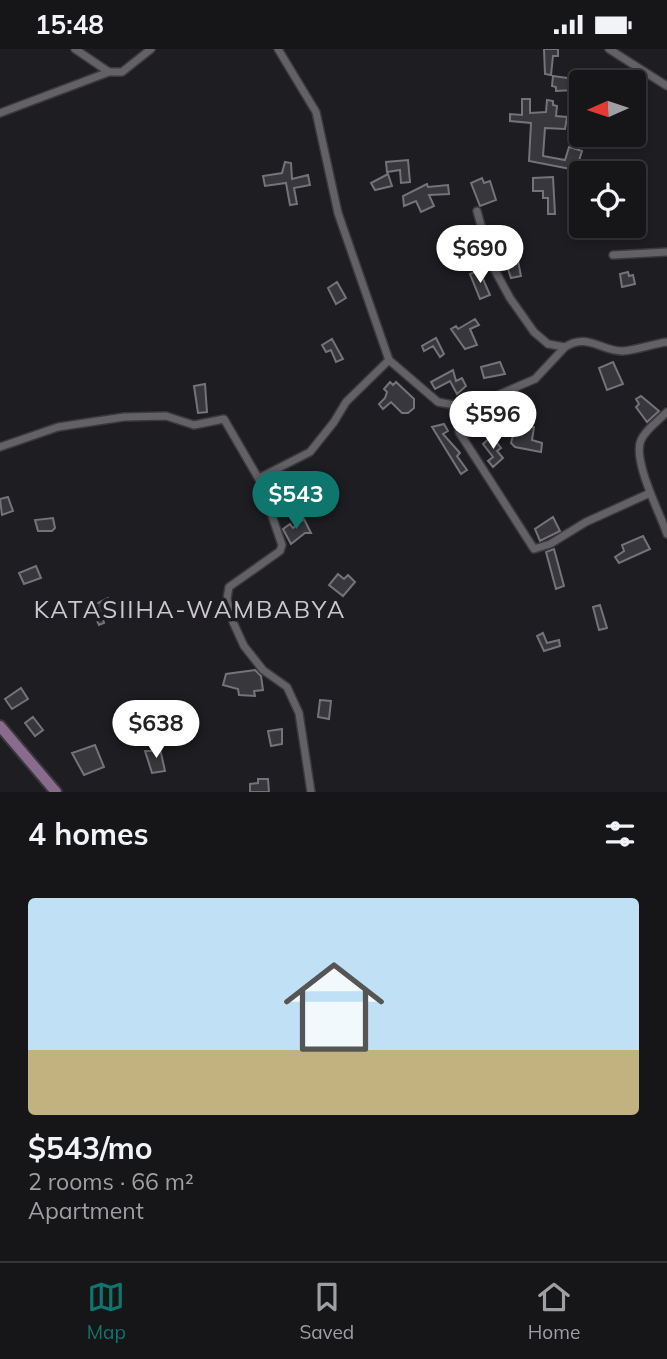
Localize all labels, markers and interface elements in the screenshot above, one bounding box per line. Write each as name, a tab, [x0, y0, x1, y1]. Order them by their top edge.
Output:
text: 15:48	[35, 8, 104, 41]
north arrow	[569, 70, 646, 147]
map controls	[569, 70, 646, 238]
button: locate	[569, 161, 646, 238]
pin: $690	[439, 225, 521, 285]
text: $690	[452, 233, 508, 262]
pin: $596	[452, 391, 534, 451]
text: $596	[465, 399, 521, 428]
pin: $543	[255, 471, 337, 531]
text: $543	[268, 479, 324, 508]
district label: KATASIIHA-WAMBABYA	[34, 594, 346, 624]
pin: $638	[115, 701, 197, 760]
text: $638	[128, 708, 184, 737]
text: 4 homes	[28, 815, 149, 853]
icon: filters	[601, 815, 639, 853]
icon: home	[271, 944, 397, 1070]
text: $543/mo	[28, 1129, 152, 1167]
text: 2 rooms · 66 m²	[28, 1167, 194, 1196]
text: Apartment	[28, 1196, 144, 1225]
tab: Map	[87, 1278, 126, 1344]
tab: Saved	[299, 1278, 354, 1344]
tab: Home	[528, 1278, 580, 1344]

